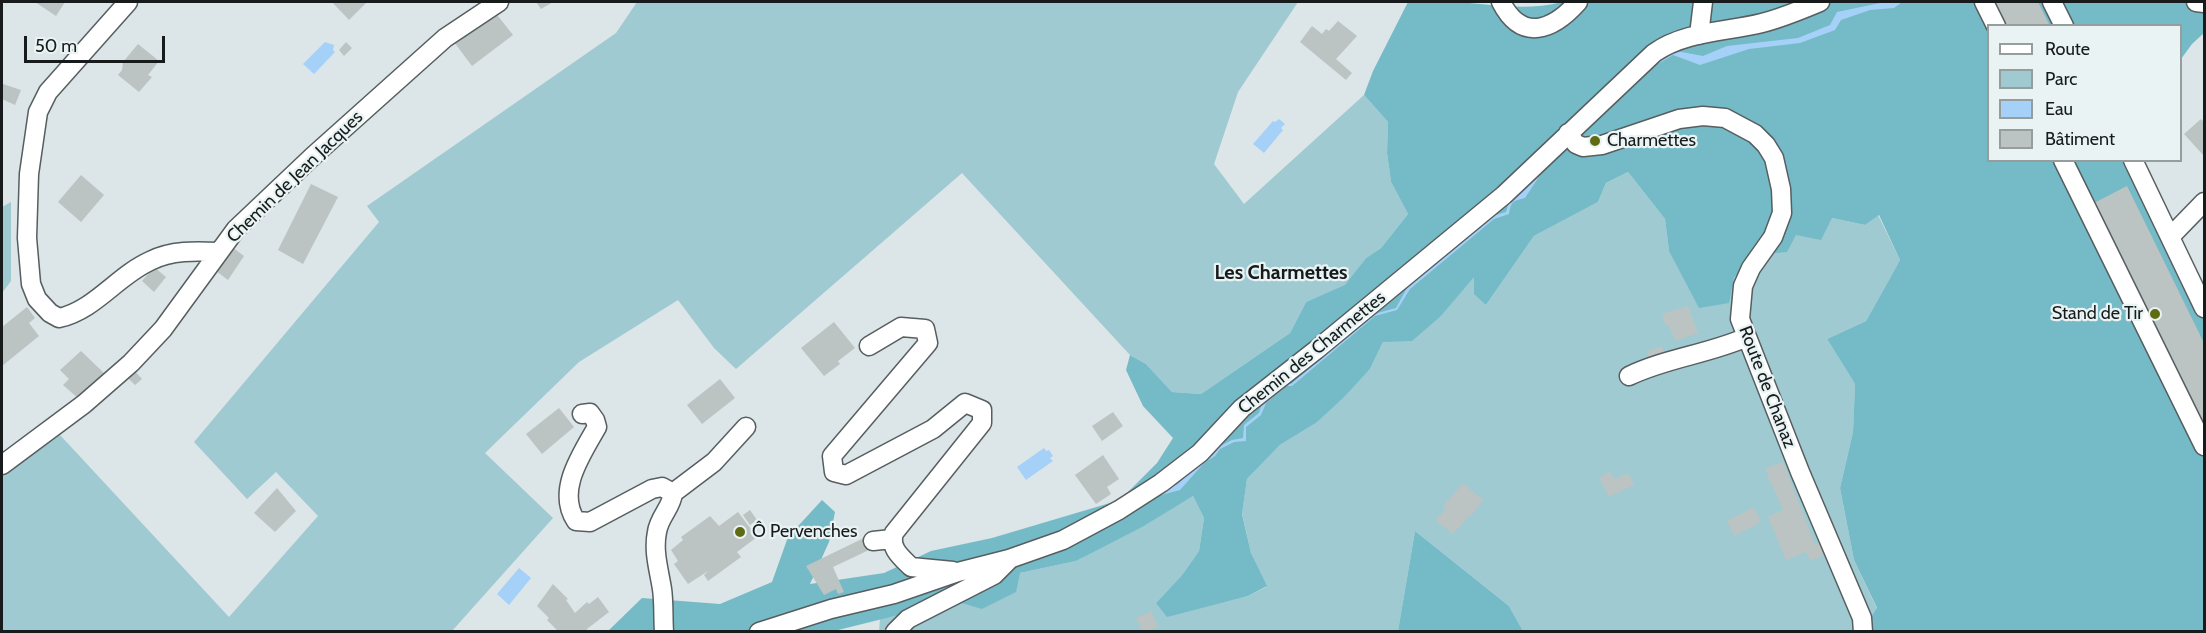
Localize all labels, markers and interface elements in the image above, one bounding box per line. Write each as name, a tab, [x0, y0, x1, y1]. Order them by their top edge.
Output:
scale bar	[27, 24, 168, 62]
legend	[1987, 24, 2182, 162]
text: 50 m	[35, 35, 77, 57]
text: Route	[2045, 38, 2090, 60]
text: Parc	[2045, 68, 2077, 90]
text: Eau	[2045, 98, 2073, 120]
street label: Chemin de Jean Jacques	[223, 107, 367, 247]
text: Bâtiment	[2045, 128, 2115, 150]
place label: Charmettes	[1607, 130, 1696, 152]
marker: Charmettes	[1588, 134, 1602, 148]
district label: Les Charmettes	[1214, 261, 1348, 285]
street label: Chemin des Charmettes	[1234, 287, 1390, 419]
place label: Stand de Tir	[2052, 303, 2143, 325]
marker: Stand de Tir	[2148, 307, 2162, 321]
street label: Route de Chanaz	[1734, 323, 1800, 451]
place label: Ô Pervenches	[752, 521, 857, 543]
marker: Ô Pervenches	[733, 525, 747, 539]

